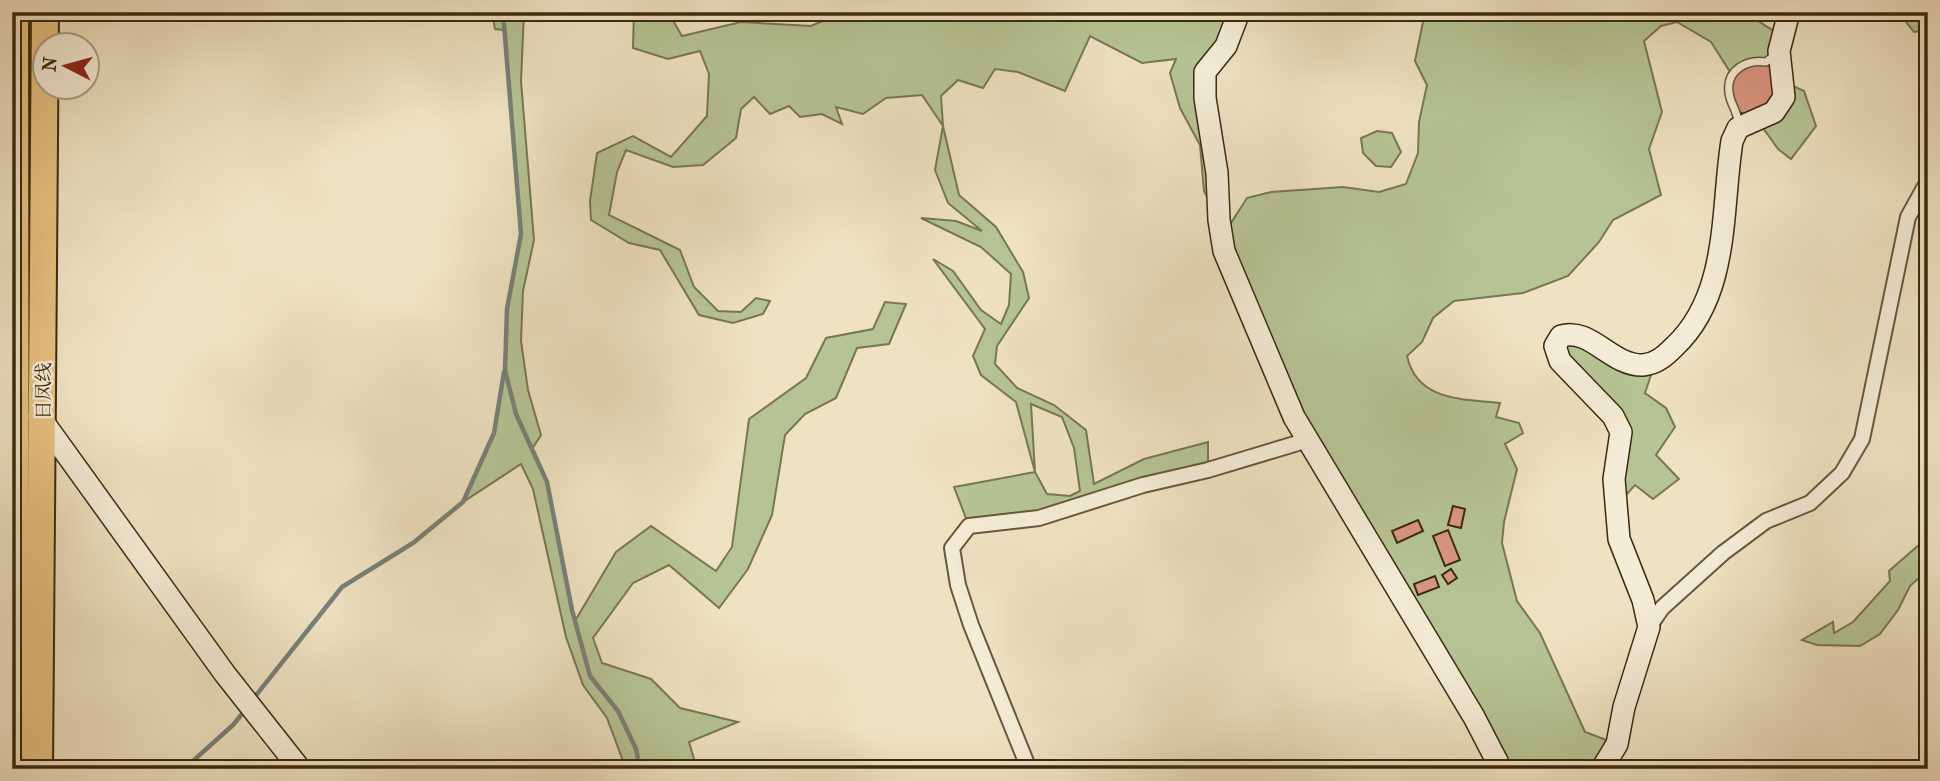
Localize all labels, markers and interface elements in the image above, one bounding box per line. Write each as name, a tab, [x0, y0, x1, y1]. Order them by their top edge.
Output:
north arrow	[32, 32, 102, 102]
text: N	[38, 55, 62, 73]
street label: 日凤线	[33, 362, 55, 420]

